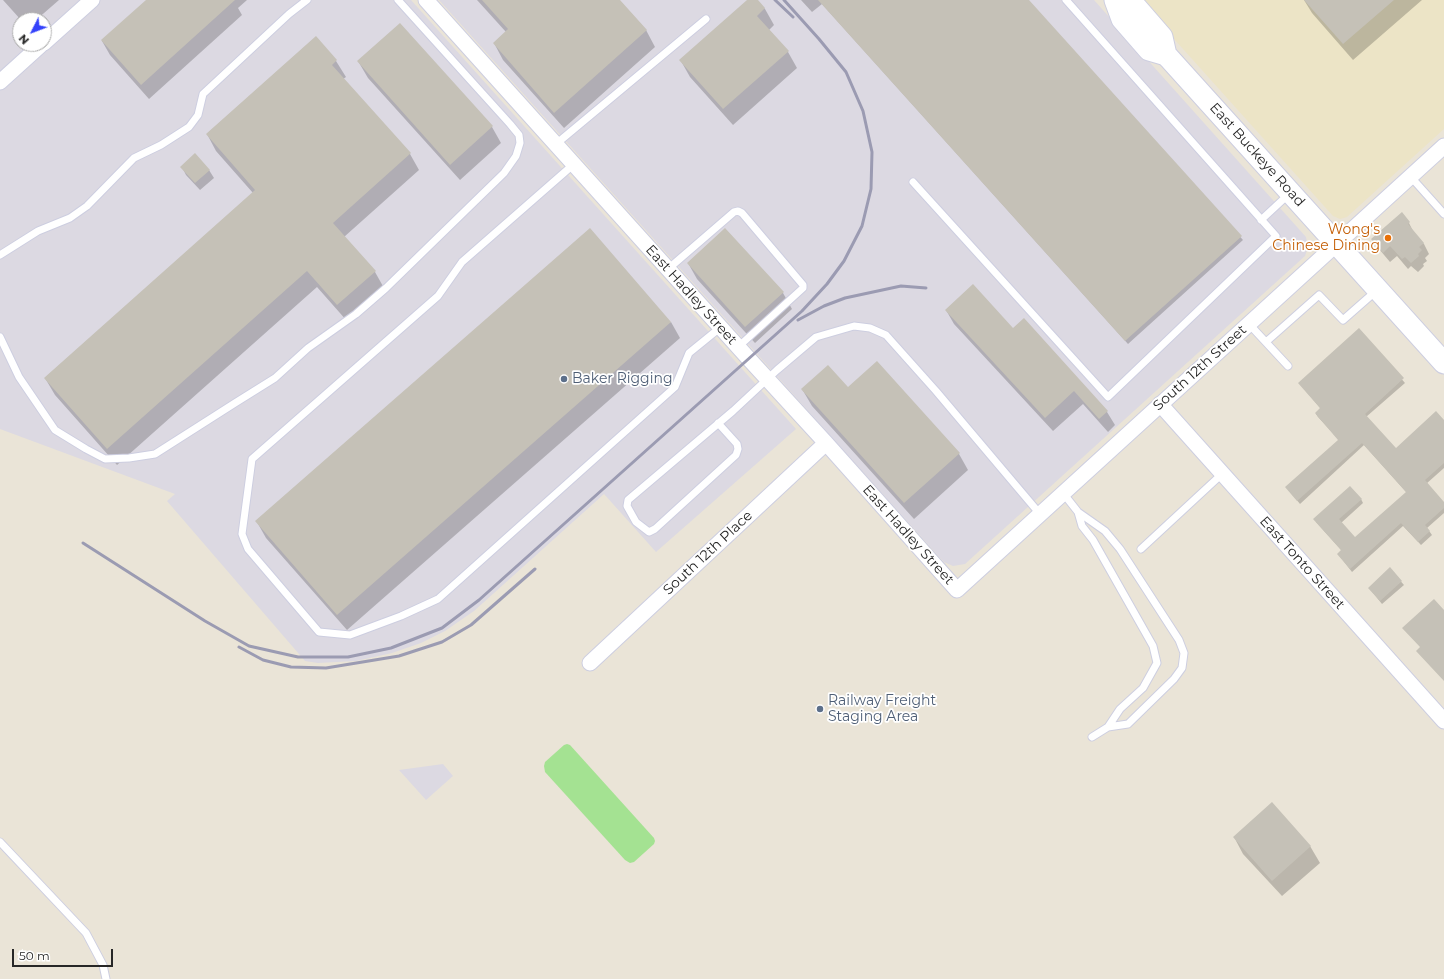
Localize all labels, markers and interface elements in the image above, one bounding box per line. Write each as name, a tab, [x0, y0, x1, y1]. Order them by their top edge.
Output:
north arrow	[12, 12, 52, 52]
text: N	[16, 31, 32, 47]
street label: East Buckeye Road	[1206, 100, 1308, 210]
place label: Wong's Chinese Dining	[1272, 222, 1380, 254]
marker: Wong's Chinese Dining	[1383, 233, 1393, 243]
street label: East Hadley Street	[642, 242, 740, 348]
street label: South 12th Street	[1150, 322, 1250, 414]
place label: Baker Rigging	[572, 371, 673, 387]
marker: Baker Rigging	[559, 374, 569, 384]
street label: East Hadley Street	[859, 482, 957, 588]
street label: South 12th Place	[660, 507, 756, 599]
street label: East Tonto Street	[1256, 513, 1348, 613]
place label: Railway Freight Staging Area	[828, 693, 936, 726]
marker: Railway Freight Staging Area	[815, 704, 825, 714]
scale bar	[14, 941, 115, 967]
text: 50 m	[19, 948, 50, 963]

